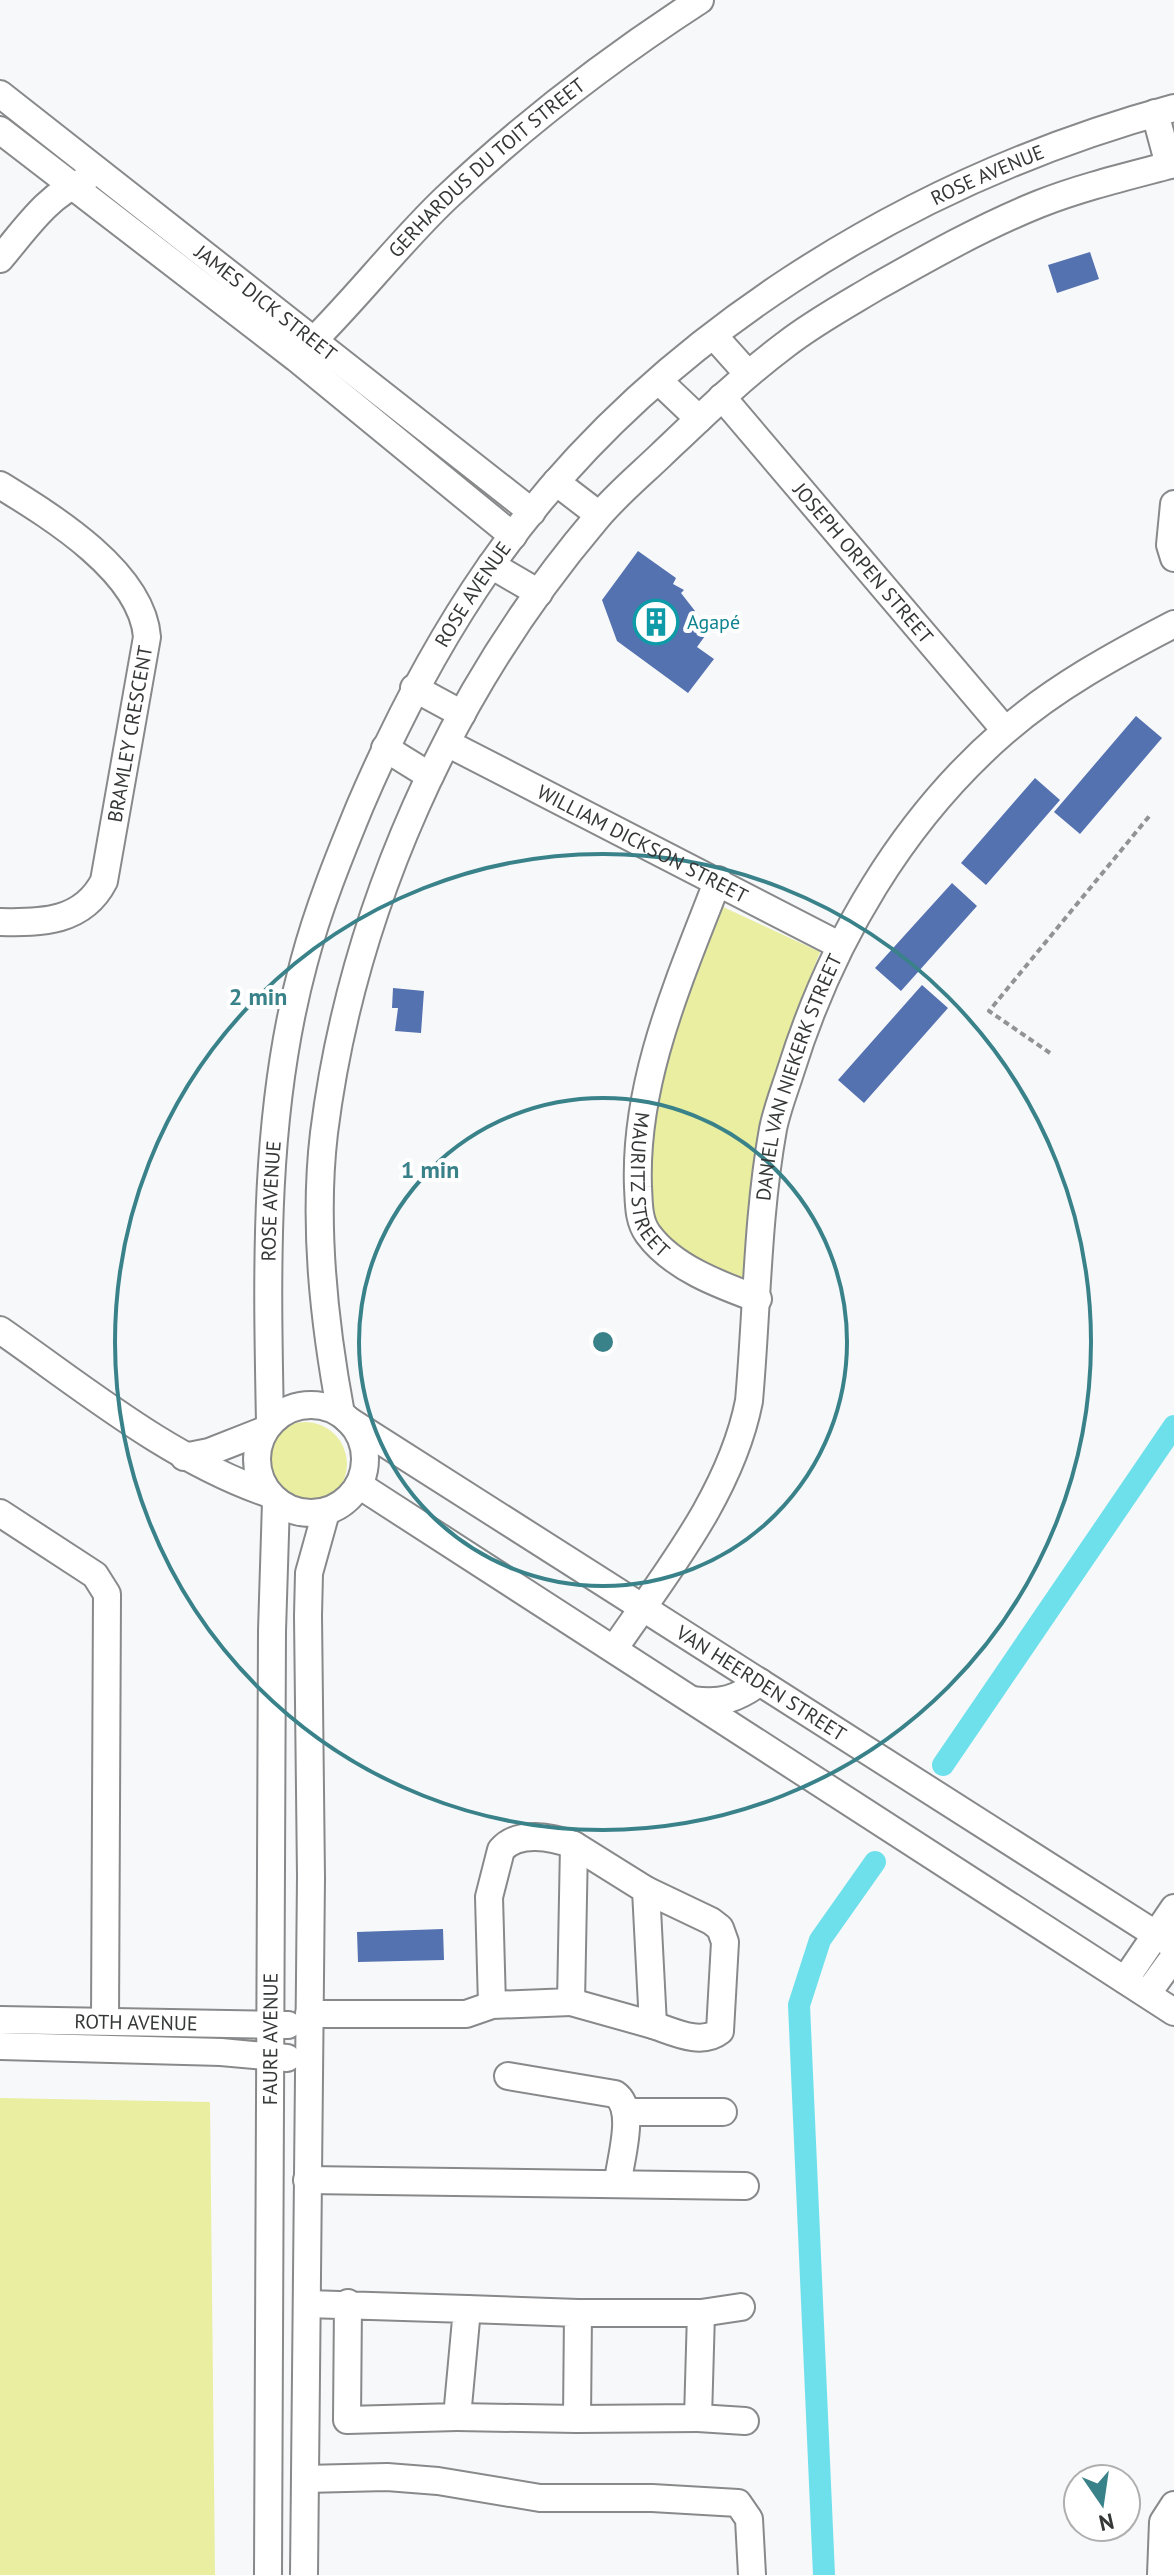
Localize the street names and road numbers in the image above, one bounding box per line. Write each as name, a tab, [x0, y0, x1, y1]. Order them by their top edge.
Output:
street label: GERHARDUS DU TOIT STREET	[383, 72, 590, 263]
street label: ROSE AVENUE	[927, 139, 1048, 211]
street label: JAMES DICK STREET	[189, 238, 342, 367]
street label: JOSEPH ORPEN STREET	[787, 476, 939, 649]
street label: ROSE AVENUE	[429, 536, 517, 652]
street label: BRAMLEY CRESCENT	[102, 644, 158, 824]
street label: WILLIAM DICKSON STREET	[533, 779, 752, 909]
street label: DANIEL VAN NIEKERK STREET	[750, 950, 848, 1202]
street label: MAURITZ STREET	[625, 1111, 675, 1263]
street label: ROSE AVENUE	[255, 1140, 287, 1262]
street label: VAN HEERDEN STREET	[671, 1619, 851, 1747]
street label: FAURE AVENUE	[257, 1973, 284, 2105]
street label: ROTH AVENUE	[74, 2008, 198, 2036]

